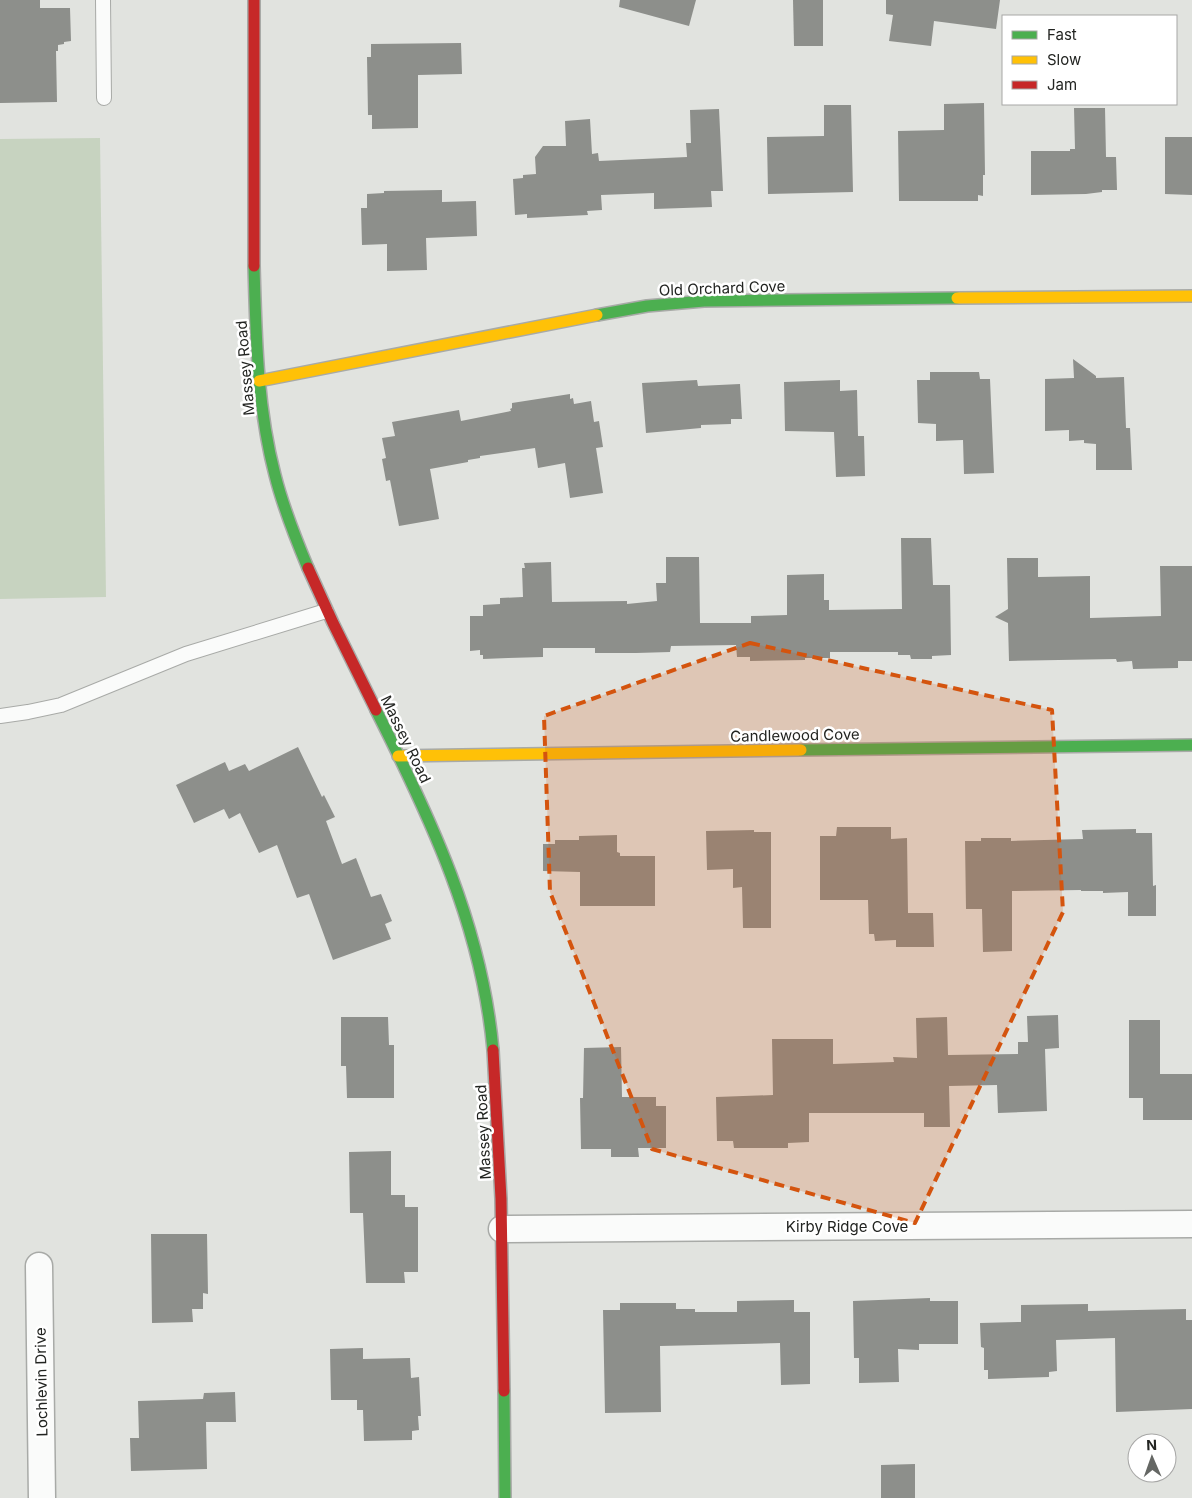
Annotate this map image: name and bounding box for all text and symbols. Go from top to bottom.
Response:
legend [1002,15,1177,105]
text: Fast [1047,25,1077,44]
text: Slow [1047,50,1081,69]
text: Jam [1047,75,1077,94]
street label: Old Orchard Cove [658,276,786,300]
street label: Massey Road [231,320,259,416]
street label: Massey Road [377,692,435,786]
street label: Candlewood Cove [730,724,860,746]
street label: Massey Road [471,1084,495,1180]
street label: Kirby Ridge Cove [786,1217,908,1236]
street label: Lochlevin Drive [31,1327,51,1437]
north arrow [1127,1433,1177,1483]
text: N [1146,1436,1157,1453]

